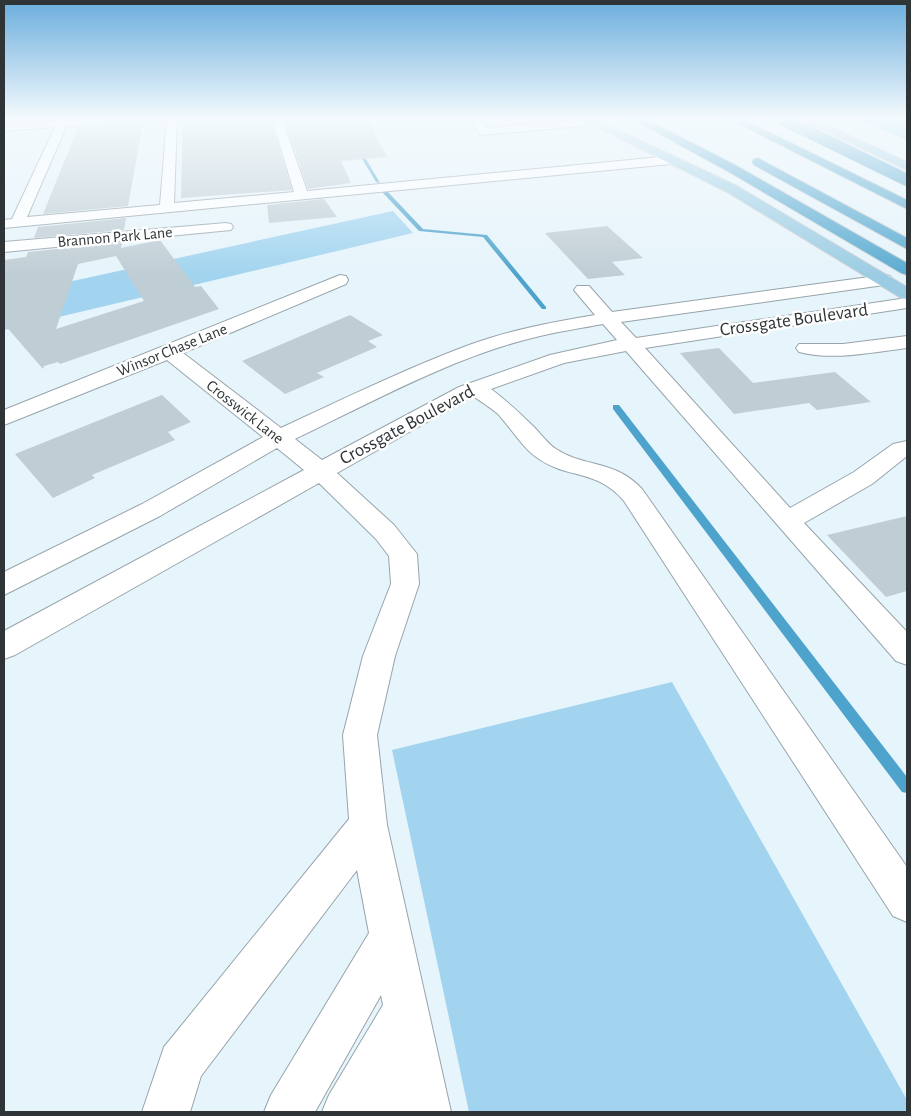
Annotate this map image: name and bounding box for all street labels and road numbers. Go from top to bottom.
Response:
street label: Brannon Park Lane [57,224,173,250]
street label: Crossgate Boulevard [719,300,869,340]
street label: Winsor Chase Lane [115,321,229,379]
street label: Crosswick Lane [203,377,287,447]
street label: Crossgate Boulevard [337,382,477,468]

